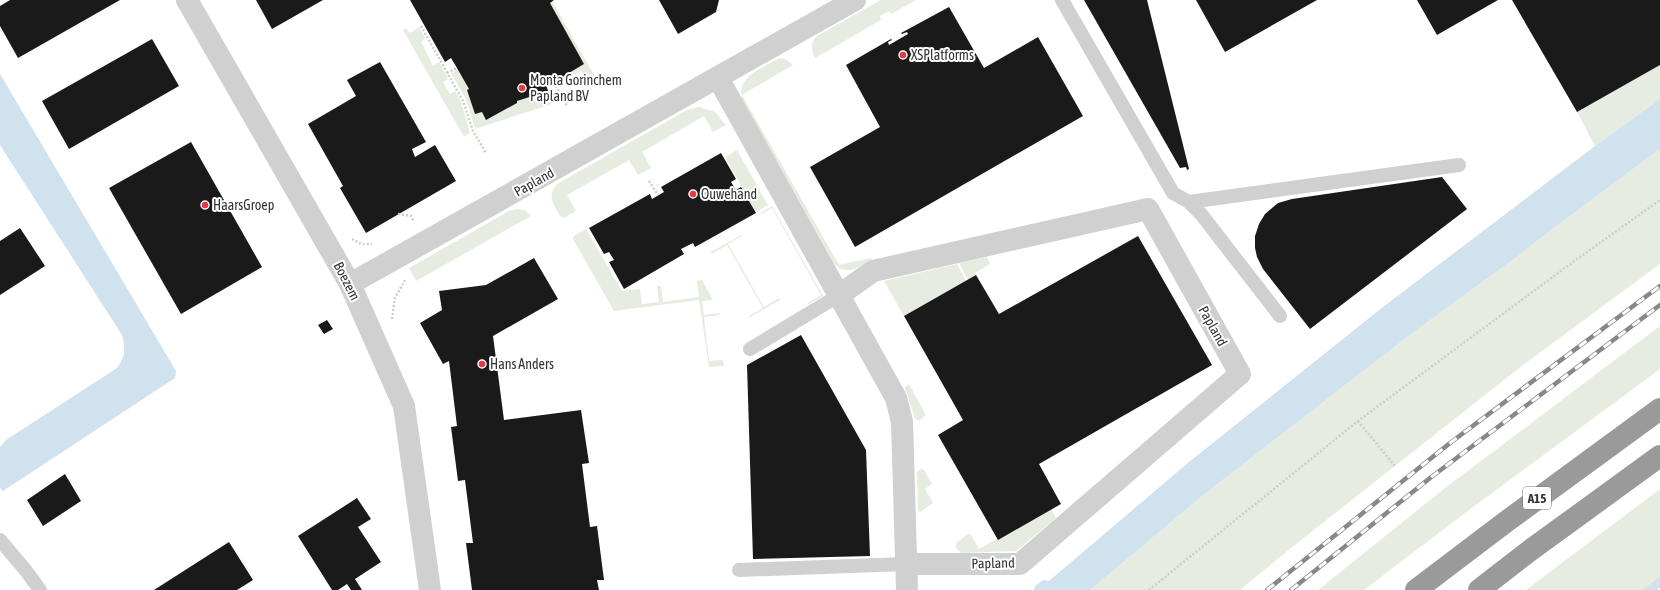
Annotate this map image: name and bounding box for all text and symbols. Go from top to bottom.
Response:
place label: XSPlatforms [911,47,974,63]
marker: XSPlatforms [898,50,908,60]
place label: Monta Gorinchem Papland BV [530,72,622,104]
marker: Monta Gorinchem Papland BV [517,83,527,93]
street label: Papland [511,164,557,200]
place label: Ouwehand [701,186,757,202]
marker: Ouwehand [688,189,698,199]
place label: HaarsGroep [213,197,275,213]
marker: HaarsGroep [200,200,210,210]
street label: Boezem [331,259,363,303]
street label: Papland [1195,303,1231,349]
place label: Hans Anders [490,356,554,372]
marker: Hans Anders [477,359,487,369]
road number: A15 [1523,487,1551,509]
street label: Papland [971,555,1015,571]

